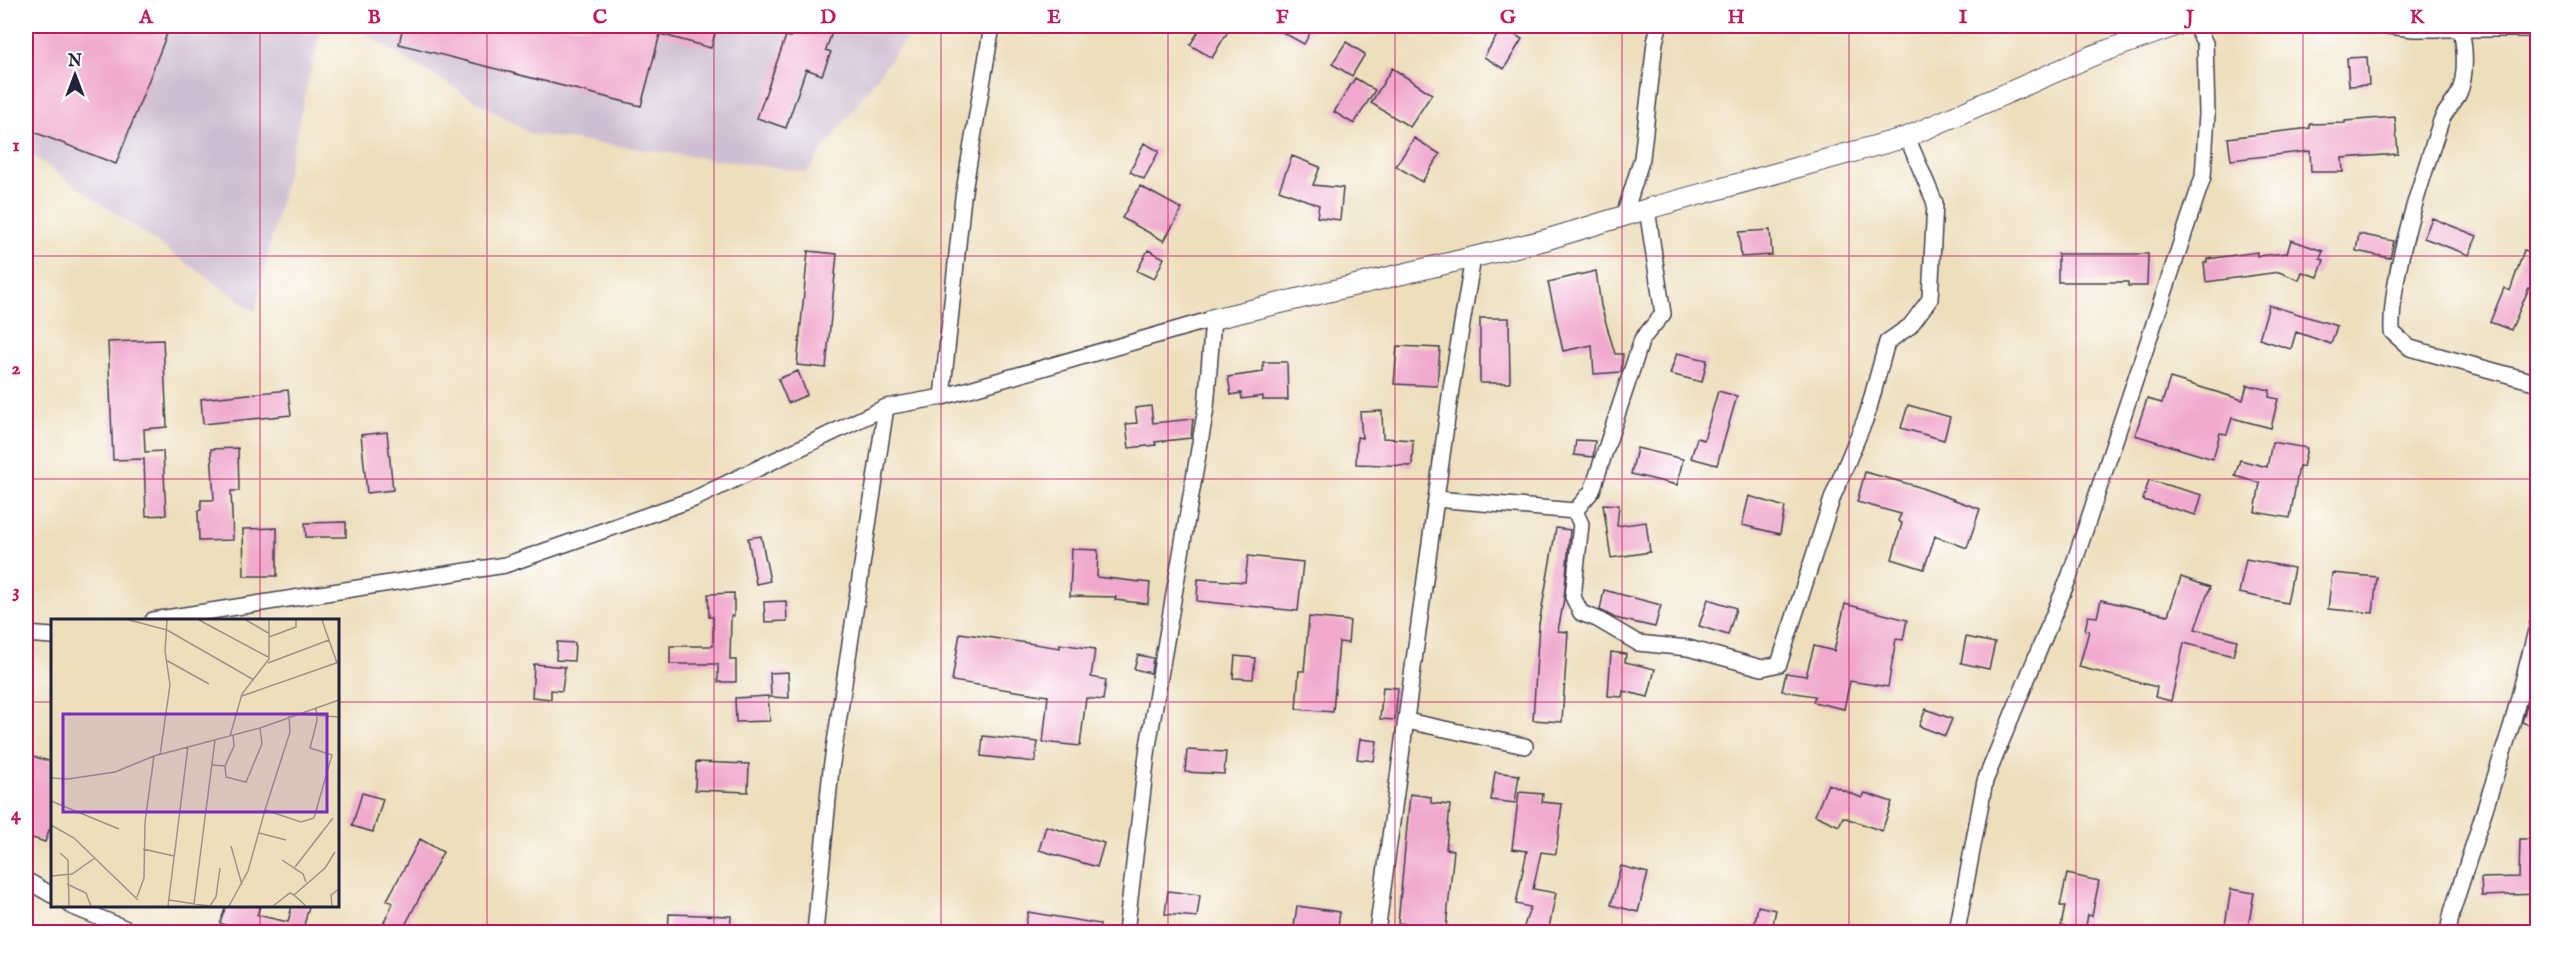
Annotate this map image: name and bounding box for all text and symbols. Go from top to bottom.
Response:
text: A [138,5,154,30]
text: B [367,5,381,30]
text: C [593,5,607,30]
text: D [820,5,836,30]
text: E [1047,5,1061,30]
text: F [1276,5,1289,30]
text: G [1500,5,1517,30]
text: H [1727,5,1745,30]
text: I [1959,5,1968,30]
text: J [2183,5,2195,30]
text: K [2410,5,2426,30]
north arrow [45,45,105,105]
text: N [67,52,82,72]
text: 1 [12,133,20,158]
text: 2 [11,356,21,381]
text: 3 [12,579,20,604]
inset map [51,619,339,907]
text: 4 [11,802,22,827]

